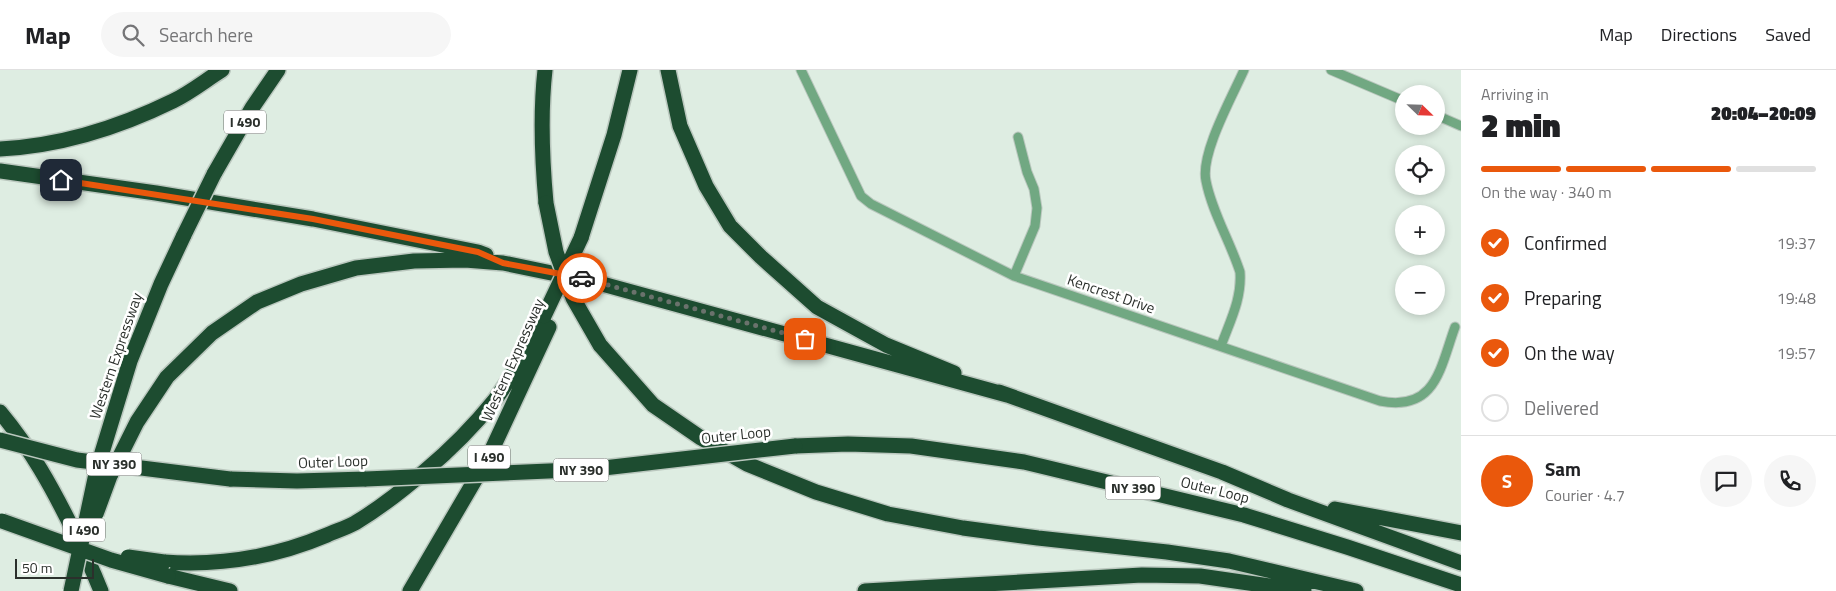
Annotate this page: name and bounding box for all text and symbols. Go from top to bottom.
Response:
search box [101,12,451,57]
text: Map [25,17,71,53]
text: Search here [159,20,253,49]
icon: search [119,21,147,49]
text: Map [1599,21,1633,48]
text: Directions [1661,21,1737,48]
text: Saved [1765,21,1811,48]
text: Arriving in [1481,82,1549,106]
north arrow [1395,85,1445,135]
map controls [1395,85,1445,315]
text: 20:04–20:09 [1711,98,1816,127]
text: 2 min [1481,101,1561,149]
road number: I 490 [224,111,266,134]
button: locate [1395,145,1445,195]
pin [40,159,82,201]
icon: home [47,166,75,194]
text: On the way · 340 m [1481,180,1612,204]
button: + [1395,205,1445,255]
text: Confirmed [1524,228,1607,257]
icon: check [1481,229,1509,257]
text: 19:37 [1777,231,1816,255]
courier [557,253,607,303]
icon: car [568,264,596,292]
button: − [1395,265,1445,315]
street label: Kencrest Drive [1064,268,1158,319]
text: Preparing [1524,283,1601,312]
icon: check [1481,284,1509,312]
text: 19:48 [1777,286,1816,310]
street label: Western Expressway [83,289,148,422]
street label: Western Expressway [475,295,550,425]
pin [784,318,826,360]
icon: bag [791,325,819,353]
text: On the way [1524,338,1615,367]
icon: check [1481,339,1509,367]
text: 19:57 [1777,341,1816,365]
text: Delivered [1524,393,1599,422]
street label: Outer Loop [700,419,772,450]
road number: I 490 [468,446,510,468]
street label: Outer Loop [298,449,368,474]
road number: NY 390 [86,452,142,476]
text: Sam [1545,454,1581,483]
button: chat [1700,455,1752,507]
button: phone [1764,455,1816,507]
road number: NY 390 [554,458,608,482]
text: S [1502,466,1512,495]
street label: Outer Loop [1178,470,1252,509]
road number: NY 390 [1106,476,1160,499]
text: Courier · 4.7 [1545,483,1625,507]
road number: I 490 [63,518,105,542]
scale bar [15,556,94,579]
text: 50 m [22,557,52,578]

